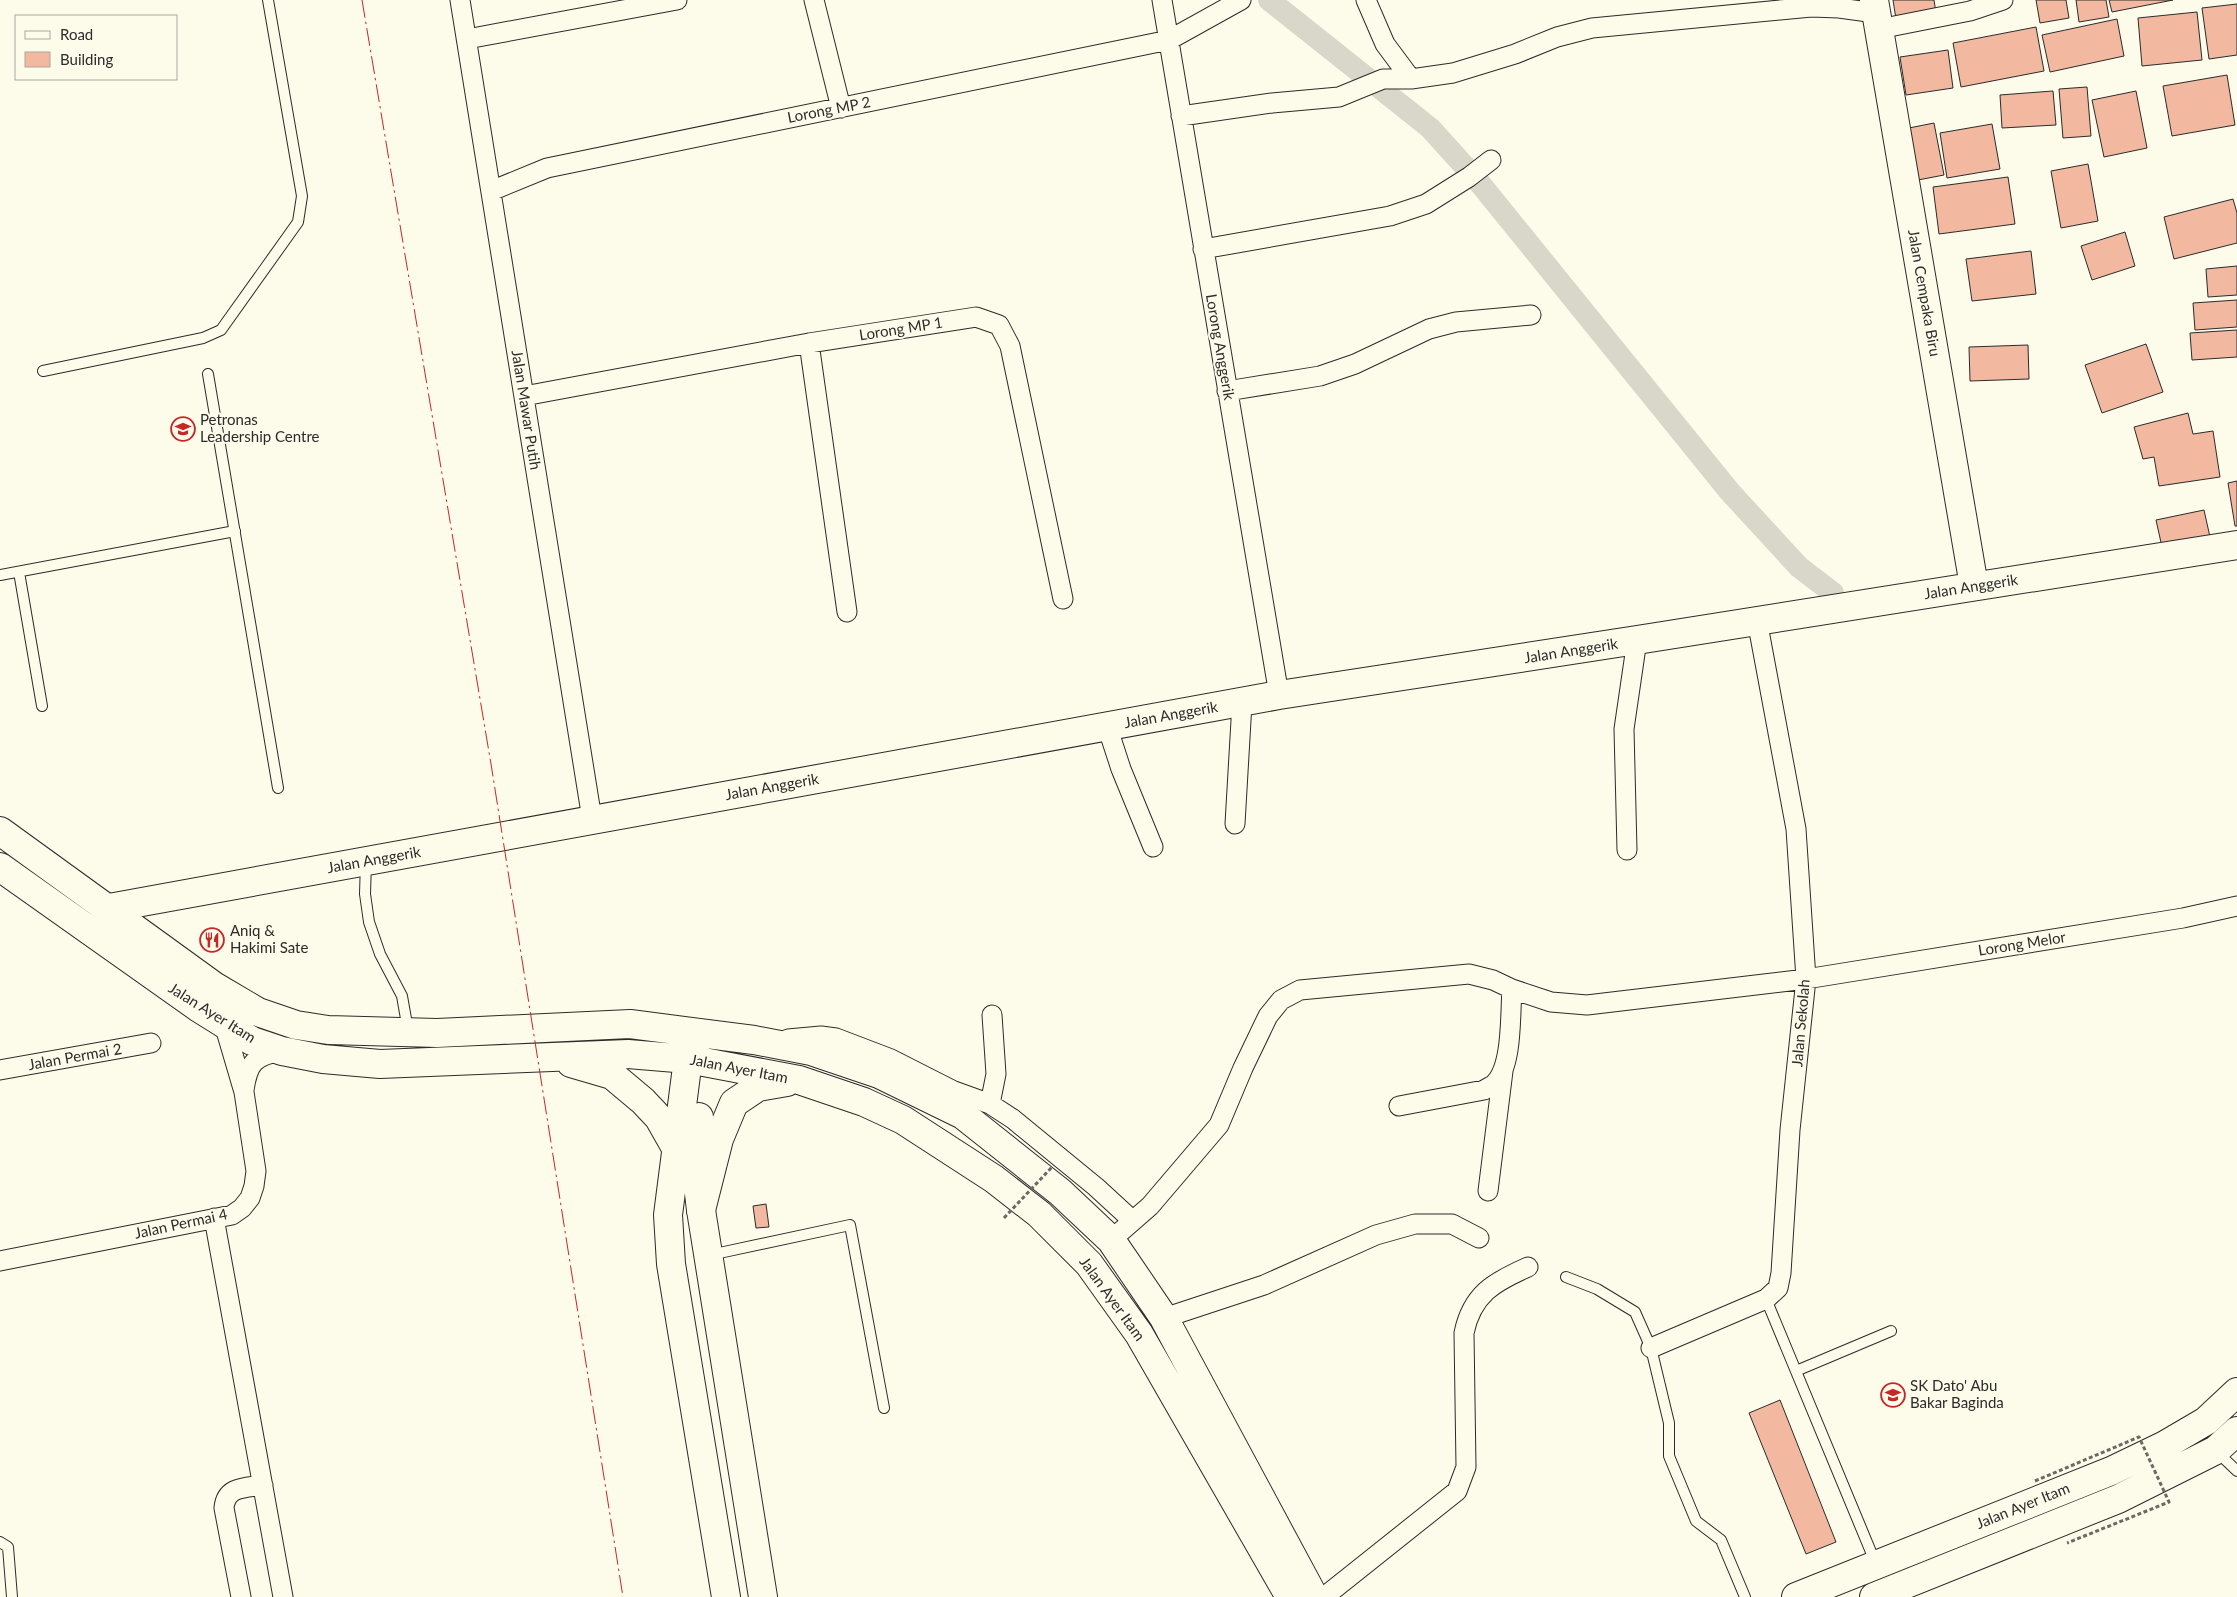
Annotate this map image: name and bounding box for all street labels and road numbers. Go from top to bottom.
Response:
street label: Lorong MP 2 [786,92,872,126]
street label: Jalan Cempaka Biru [1905,228,1945,358]
street label: Lorong Anggerik [1203,292,1239,402]
street label: Lorong MP 1 [858,313,944,344]
street label: Jalan Mawar Putih [509,349,545,471]
street label: Jalan Anggerik [1923,570,2019,602]
street label: Jalan Anggerik [1523,634,1619,666]
street label: Jalan Anggerik [1123,697,1219,731]
street label: Jalan Anggerik [724,769,820,803]
street label: Jalan Anggerik [326,842,422,876]
street label: Lorong Melor [1977,927,2067,959]
street label: Jalan Ayer Itam [166,978,259,1046]
street label: Jalan Sekolah [1787,978,1813,1067]
street label: Jalan Permai 2 [27,1039,123,1073]
street label: Jalan Ayer Itam [689,1050,790,1086]
street label: Jalan Permai 4 [133,1204,229,1242]
street label: Jalan Ayer Itam [1076,1253,1149,1344]
street label: Jalan Ayer Itam [1973,1478,2072,1532]

